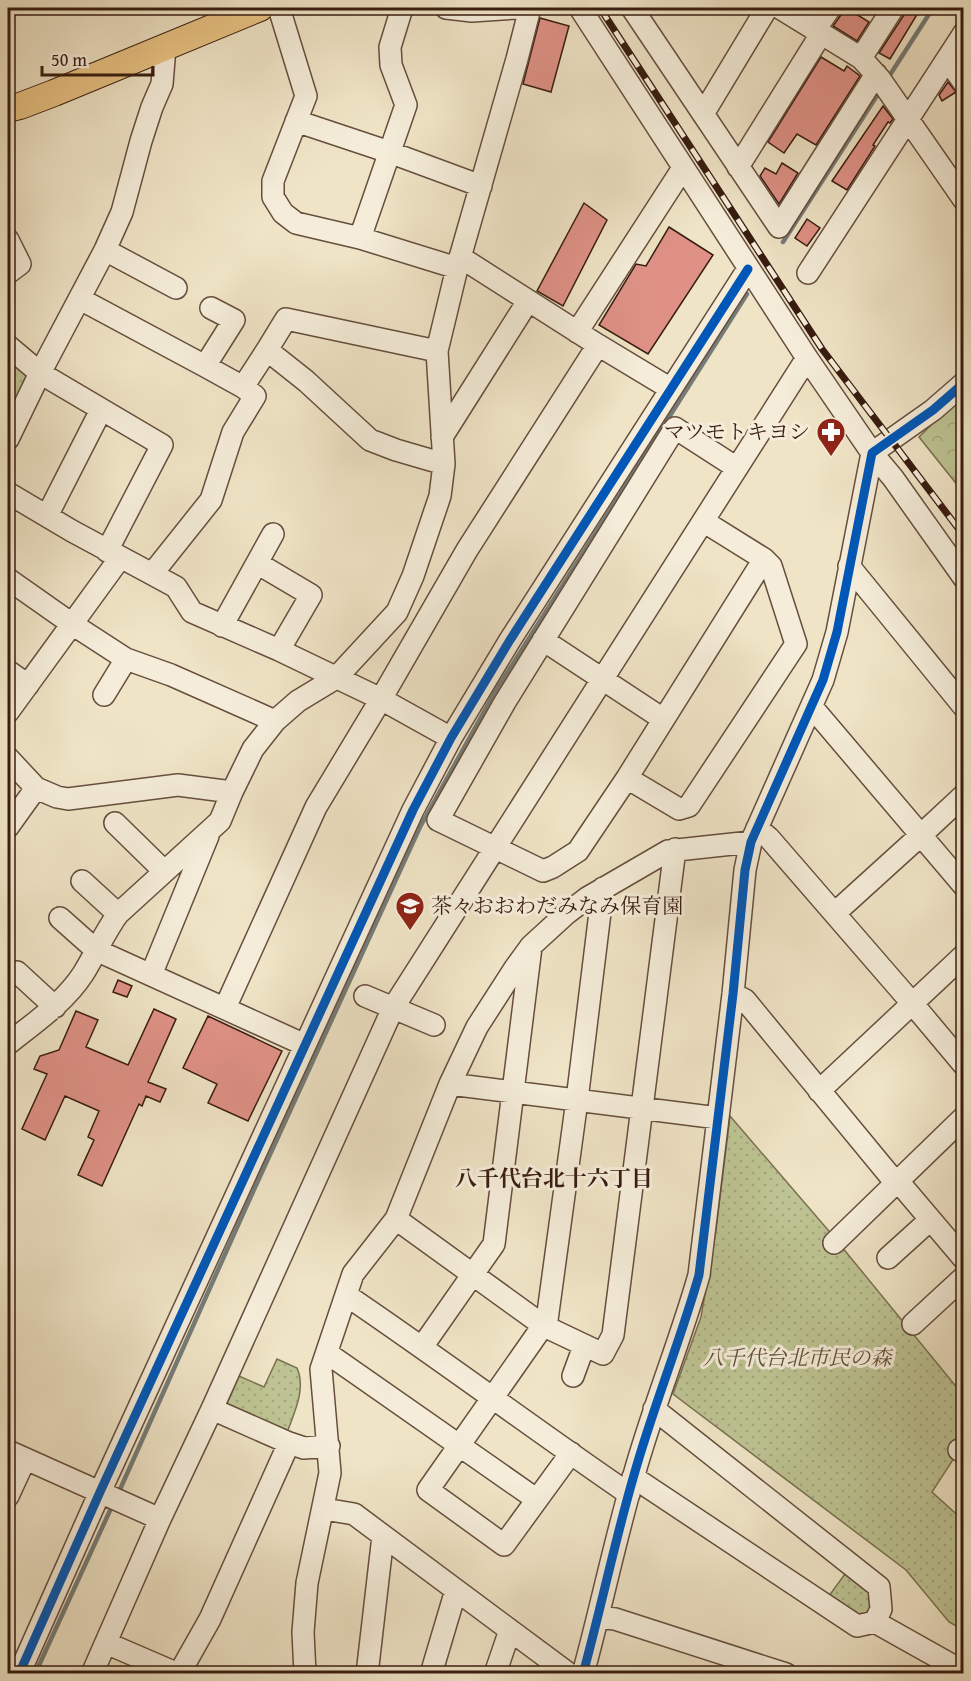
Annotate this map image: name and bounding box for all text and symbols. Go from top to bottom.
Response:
scale bar [42,39,153,77]
text: 50 m [51,46,87,73]
place label: マツモトキヨシ [664,416,810,447]
pharmacy icon: マツモトキヨシ [815,416,847,458]
school or university icon: 茶々おおわだみなみ保育園 [394,890,426,932]
place label: 茶々おおわだみなみ保育園 [431,890,683,921]
district label: 八千代台北十六丁目 [455,1162,653,1194]
park label: 八千代台北市民の森 [703,1342,893,1373]

